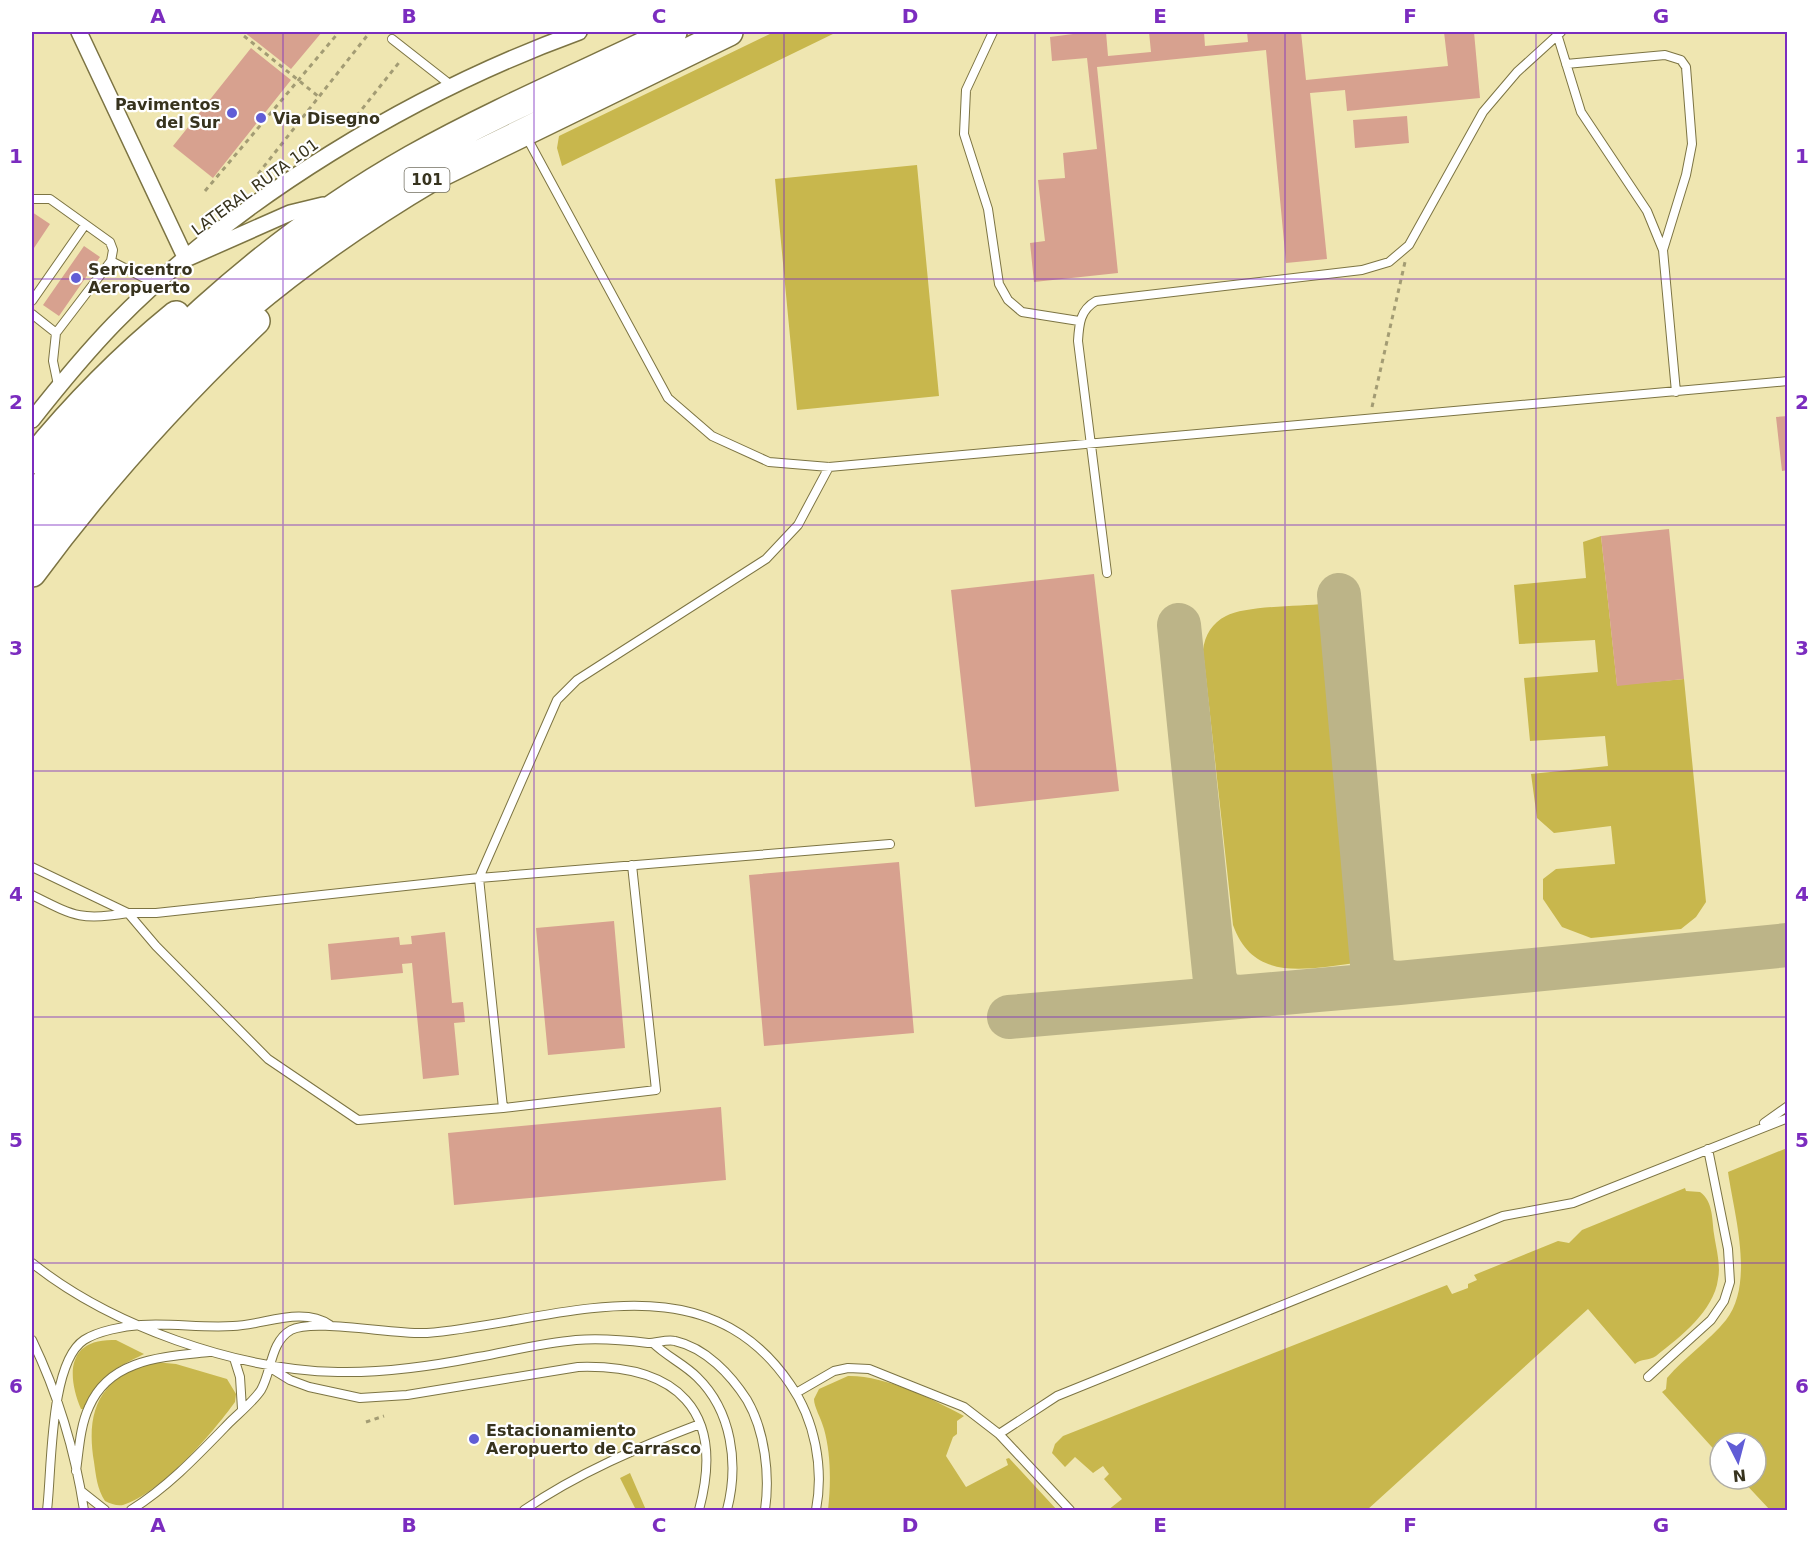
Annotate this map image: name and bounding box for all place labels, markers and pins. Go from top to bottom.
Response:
place label: Pavimentos del Sur [115,95,220,132]
marker: Pavimentos del Sur [225,106,239,120]
place label: Via Disegno [273,109,380,128]
marker: Via Disegno [254,111,268,125]
place label: Servicentro Aeropuerto [88,260,192,297]
marker: Servicentro Aeropuerto [69,271,83,285]
place label: Estacionamiento Aeropuerto de Carrasco [486,1421,701,1458]
marker: Estacionamiento Aeropuerto de Carrasco [467,1432,481,1446]

